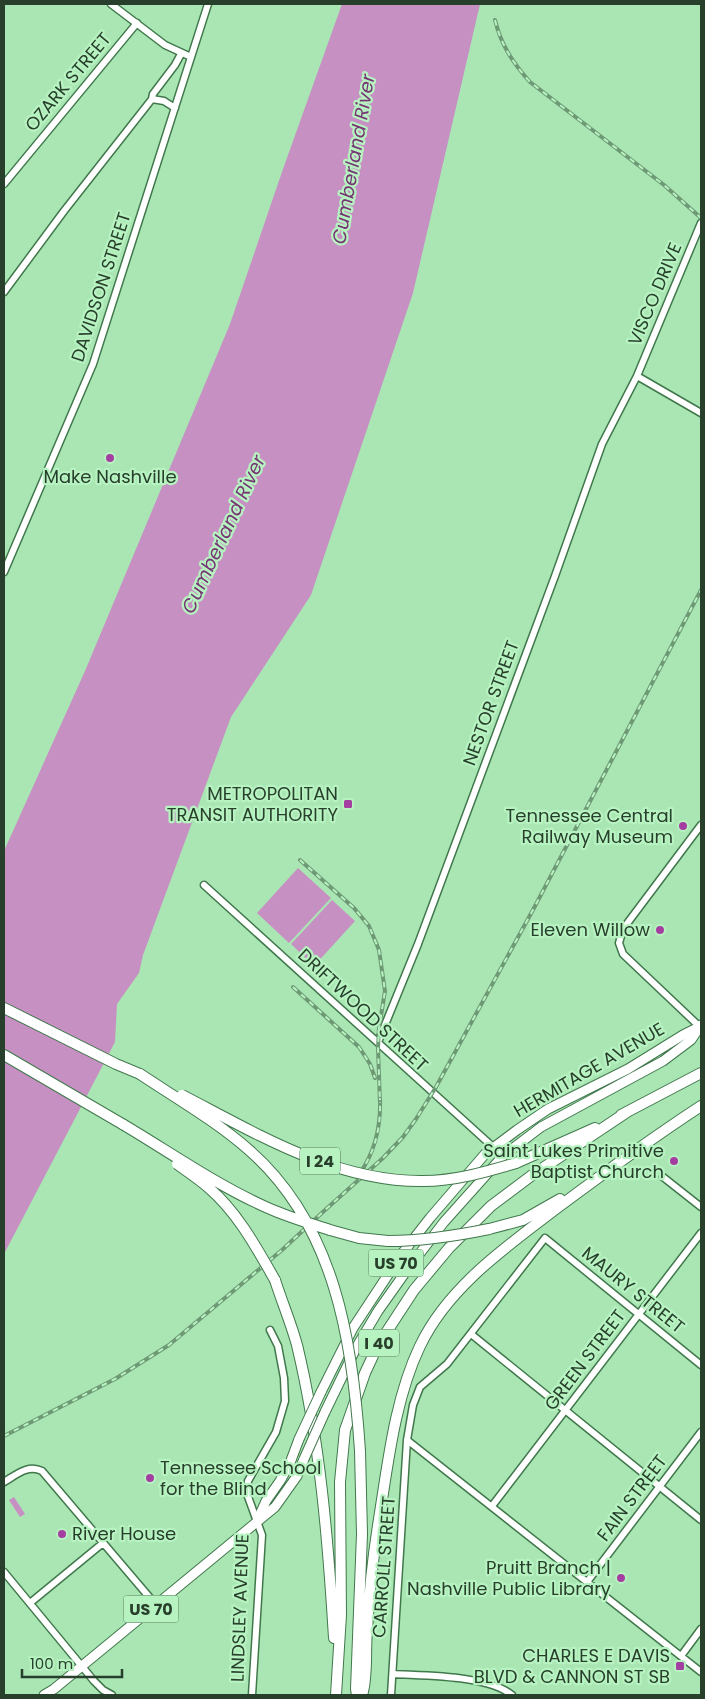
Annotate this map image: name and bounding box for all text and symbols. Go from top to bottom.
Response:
street label: OZARK STREET [19,27,117,136]
water label: Cumberland River [325,71,382,246]
street label: DAVIDSON STREET [65,209,137,365]
street label: VISCO DRIVE [622,239,687,349]
water label: Cumberland River [175,450,272,618]
marker: Make Nashville [104,452,116,464]
place label: Make Nashville [43,464,177,489]
street label: NESTOR STREET [456,637,525,769]
place label: METROPOLITAN TRANSIT AUTHORITY [167,781,338,827]
marker: METROPOLITAN TRANSIT AUTHORITY [342,798,354,810]
place label: Tennessee Central Railway Museum [506,803,673,849]
marker: Tennessee Central Railway Museum [677,820,689,832]
place label: Eleven Willow [530,917,650,942]
marker: Eleven Willow [654,924,666,936]
street label: DRIFTWOOD STREET [293,943,434,1077]
street label: HERMITAGE AVENUE [509,1016,669,1123]
place label: Saint Lukes Primitive Baptist Church [483,1138,664,1184]
road number: I 24 [300,1148,340,1174]
marker: Saint Lukes Primitive Baptist Church [668,1155,680,1167]
street label: MAURY STREET [577,1240,690,1339]
road number: US 70 [368,1250,424,1276]
street label: GREEN STREET [538,1304,631,1415]
road number: I 40 [359,1330,399,1356]
street label: FAIN STREET [591,1449,673,1546]
place label: Tennessee School for the Blind [160,1455,322,1501]
marker: Tennessee School for the Blind [144,1472,156,1484]
street label: CARROLL STREET [366,1495,401,1639]
place label: River House [72,1521,176,1546]
marker: River House [56,1528,68,1540]
street label: LINDSLEY AVENUE [224,1534,255,1682]
place label: Pruitt Branch | Nashville Public Library [407,1555,611,1601]
marker: Pruitt Branch | Nashville Public Library [615,1572,627,1584]
road number: US 70 [124,1596,178,1622]
place label: CHARLES E DAVIS BLVD & CANNON ST SB [474,1643,670,1689]
scale bar [22,1646,122,1678]
text: 100 m [30,1653,73,1674]
marker: CHARLES E DAVIS BLVD & CANNON ST SB [674,1660,686,1672]

